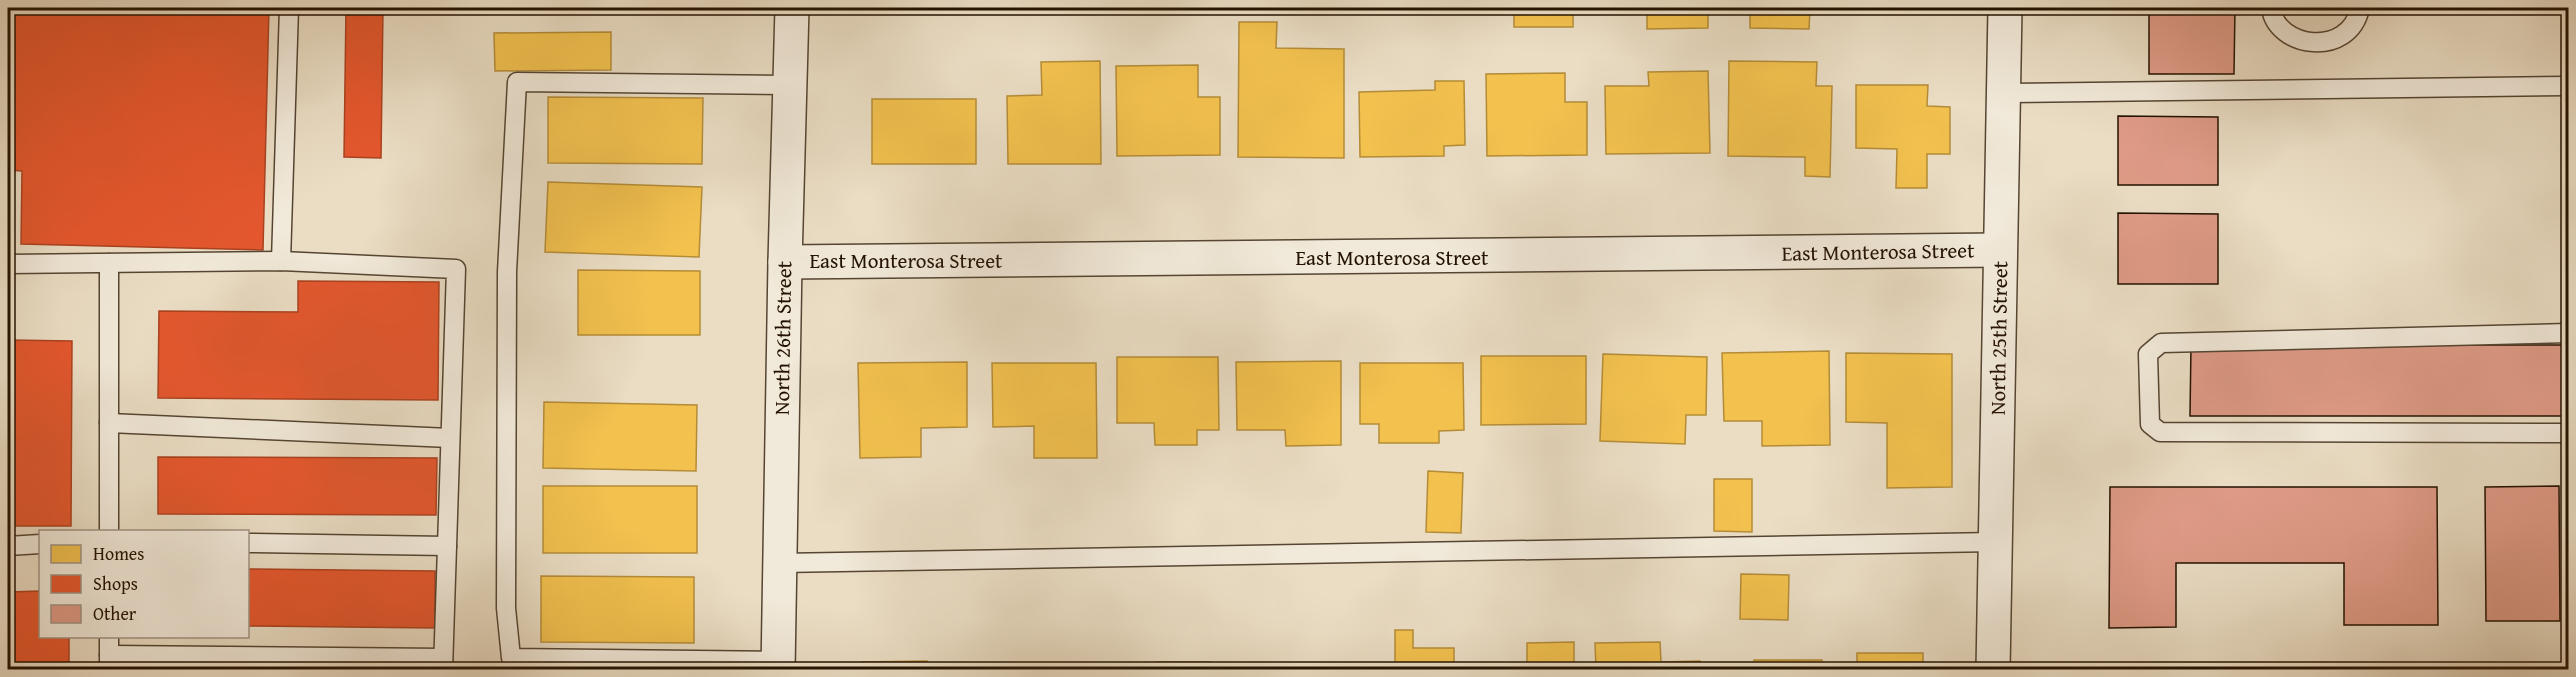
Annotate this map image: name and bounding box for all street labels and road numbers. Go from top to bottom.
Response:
street label: East Monterosa Street [1781,234,1975,269]
street label: East Monterosa Street [1296,242,1489,273]
street label: East Monterosa Street [810,245,1003,276]
street label: North 26th Street [766,260,799,415]
street label: North 25th Street [1982,260,2015,415]

